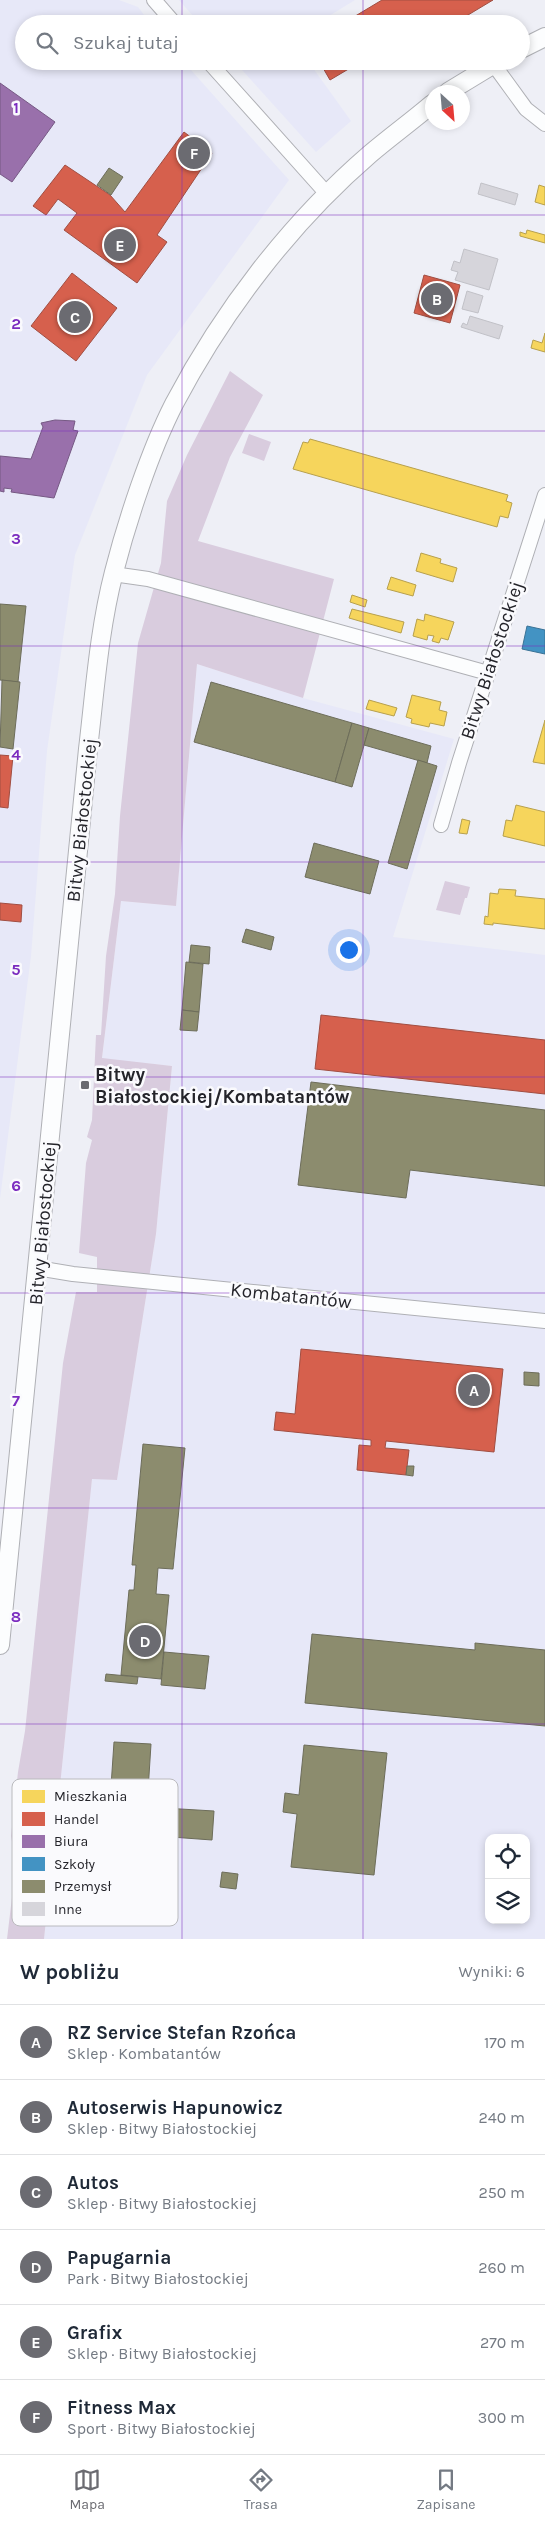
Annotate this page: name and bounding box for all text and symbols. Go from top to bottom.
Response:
search box [15,15,530,70]
icon: search [33,29,61,57]
text: Szukaj tutaj [73,32,179,54]
north arrow [425,85,470,130]
text: 1 [13,98,19,117]
pin: F [178,134,210,172]
pin: E [104,226,136,264]
pin: B [421,280,453,318]
pin: C [59,298,91,336]
text: 2 [11,314,21,333]
text: 3 [11,529,21,548]
street label: Bitwy Białostockiej [456,579,528,742]
street label: Bitwy Białostockiej [62,737,102,903]
text: 4 [11,745,21,764]
your location [336,937,362,963]
text: 5 [11,960,21,979]
place label: Bitwy Białostockiej/Kombatantów [95,1064,350,1108]
marker: Bitwy Białostockiej/Kombatantów [79,1079,91,1091]
street label: Bitwy Białostockiej [25,1140,61,1306]
text: 6 [11,1176,21,1195]
street label: Kombatantów [229,1279,353,1313]
pin: A [458,1371,490,1409]
text: 7 [12,1391,20,1410]
text: 8 [11,1607,21,1626]
pin: D [129,1622,161,1660]
legend [12,1779,178,1926]
text: Mieszkania [54,1788,127,1805]
text: Handel [54,1811,99,1828]
text: Biura [54,1833,88,1850]
map controls [485,1834,530,1924]
button: locate [485,1834,530,1879]
text: Szkoły [54,1856,96,1873]
text: Przemysł [54,1878,112,1895]
button: layers [485,1879,530,1924]
text: Inne [54,1901,82,1918]
text: W pobliżu [20,1960,120,1984]
text: Wyniki: 6 [458,1962,525,1981]
text: RZ Service Stefan Rzońca [67,2022,296,2044]
text: A [31,2033,41,2052]
text: 170 m [484,2033,525,2052]
text: Sklep · Kombatantów [67,2044,221,2063]
text: Autoserwis Hapunowicz [67,2097,283,2119]
text: B [31,2108,41,2127]
text: 240 m [479,2108,525,2127]
text: Sklep · Bitwy Białostockiej [67,2119,257,2138]
text: Autos [67,2172,119,2194]
text: C [31,2183,41,2202]
text: 250 m [478,2183,525,2202]
text: Sklep · Bitwy Białostockiej [67,2194,257,2213]
text: Papugarnia [67,2247,171,2269]
text: D [31,2258,41,2277]
text: 260 m [478,2258,525,2277]
text: Park · Bitwy Białostockiej [67,2269,249,2288]
text: Grafix [67,2322,122,2344]
text: E [31,2333,41,2352]
text: 270 m [480,2333,525,2352]
text: Sklep · Bitwy Białostockiej [67,2344,257,2363]
text: Fitness Max [67,2397,176,2419]
text: F [32,2408,40,2427]
text: 300 m [478,2408,525,2427]
text: Sport · Bitwy Białostockiej [67,2419,256,2438]
tab: Mapa [69,2466,105,2513]
tab: Trasa [244,2466,278,2513]
tab: Zapisane [416,2466,476,2513]

